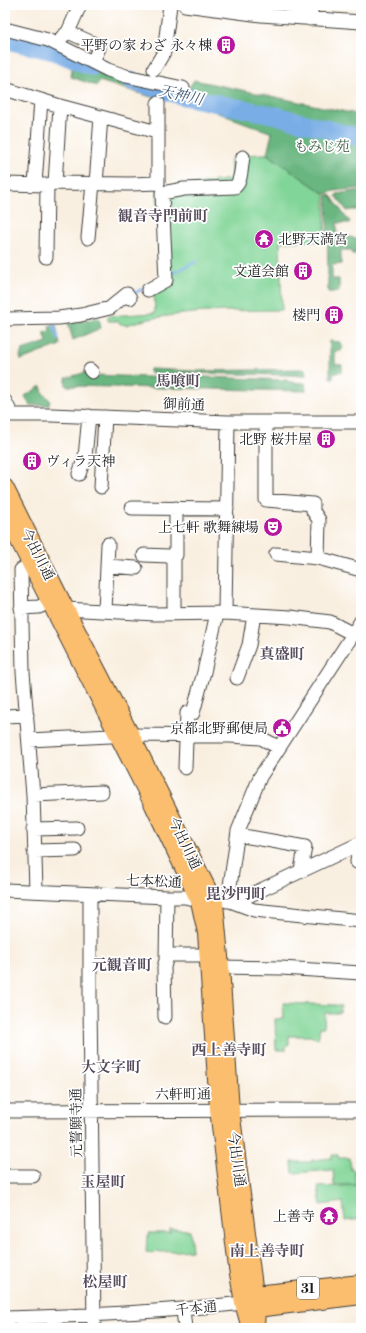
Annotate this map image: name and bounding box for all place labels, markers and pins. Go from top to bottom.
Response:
building icon: 平野の家 わざ 永々棟 [215,34,237,56]
place label: 平野の家 わざ 永々棟 [80,37,212,55]
temple icon: 北野天満宮 [253,228,275,250]
place label: 北野天満宮 [278,231,348,249]
building icon: 文道会館 [292,260,314,282]
place label: 文道会館 [233,263,289,281]
building icon: 楼門 [323,304,345,326]
place label: 楼門 [292,307,320,325]
building icon: 北野 桜井屋 [315,428,337,450]
place label: 北野 桜井屋 [239,431,312,449]
building icon: ヴィラ天神 [21,450,43,472]
place label: ヴィラ天神 [46,453,115,471]
theatre icon: 上七軒 歌舞練場 [262,516,284,538]
place label: 上七軒 歌舞練場 [158,519,259,537]
public building icon: 京都北野郵便局 [271,717,293,739]
place label: 京都北野郵便局 [170,720,268,738]
temple icon: 上善寺 [318,1205,340,1227]
place label: 上善寺 [273,1208,315,1226]

